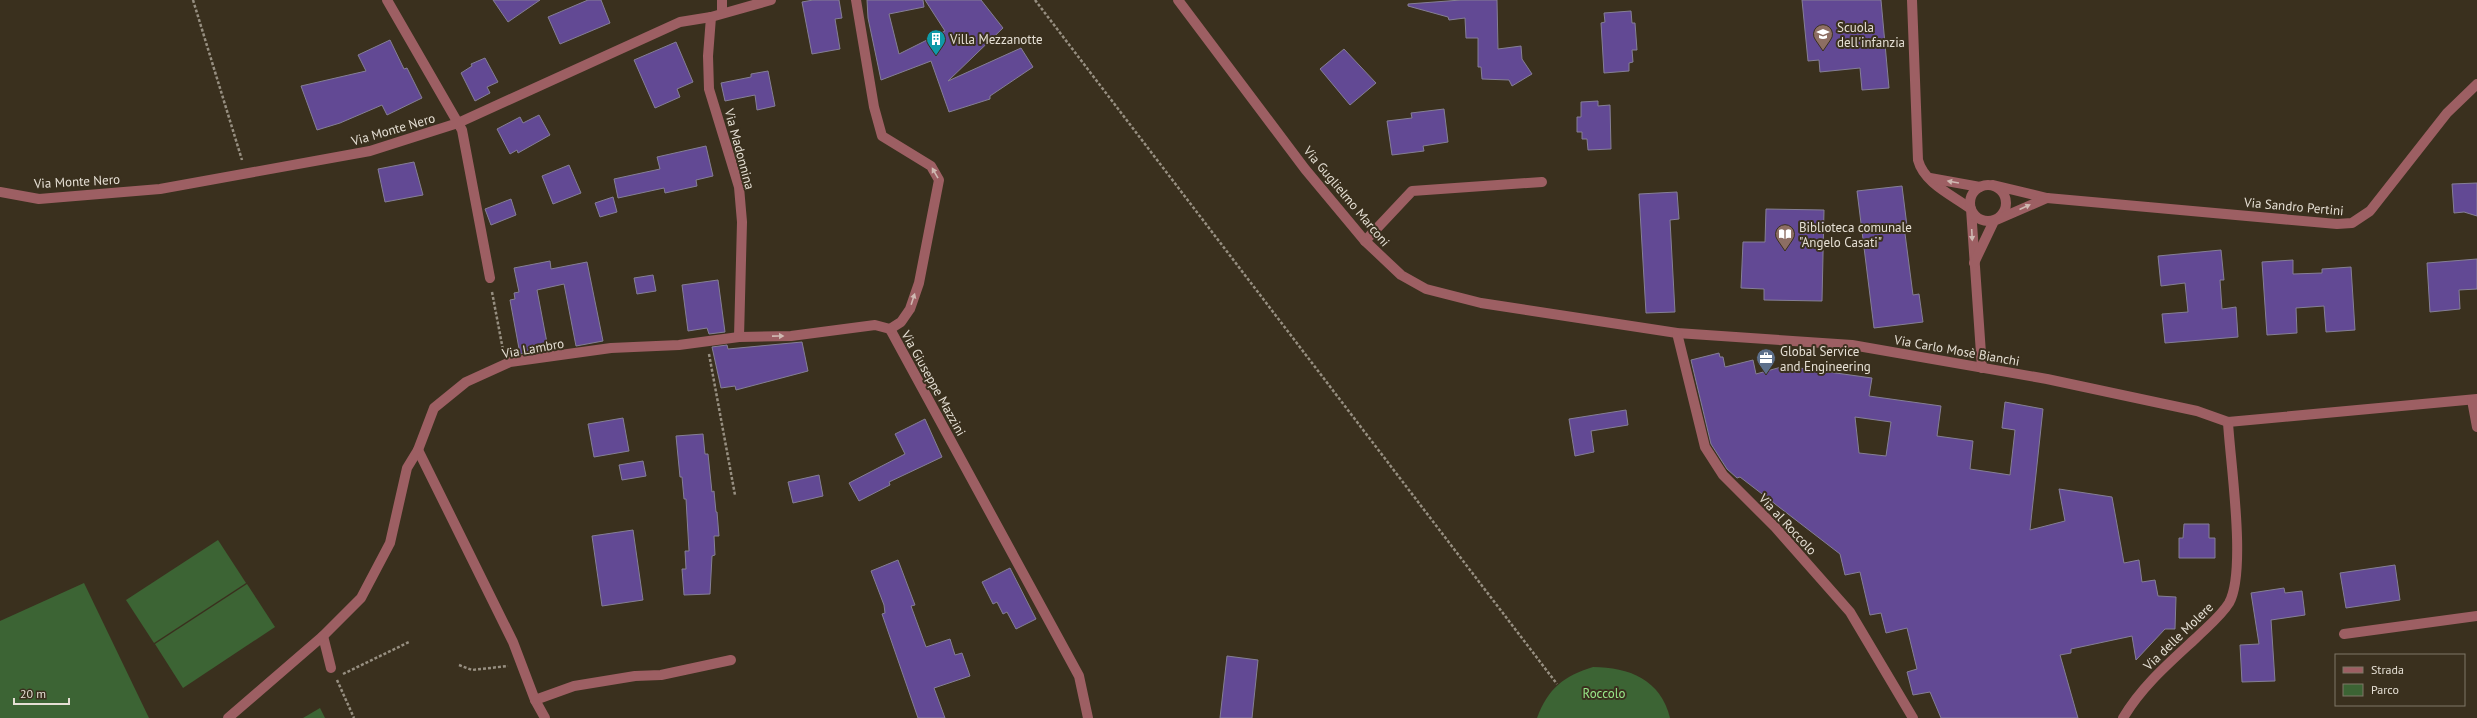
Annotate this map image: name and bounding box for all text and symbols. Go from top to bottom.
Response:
place label: Scuola dell'infanzia [1837,19,1905,51]
school or university icon: Scuola dell'infanzia [1812,23,1834,51]
building icon: Villa Mezzanotte [925,28,947,56]
place label: Villa Mezzanotte [949,31,1043,48]
street label: Via Madonnina [720,106,758,191]
street label: Via Monte Nero [348,109,437,150]
street label: Via Guglielmo Marconi [1299,142,1394,250]
one-way arrow [931,167,938,179]
street label: Via Monte Nero [33,171,121,192]
one-way arrow [1947,179,1959,185]
street label: Via Sandro Pertini [2243,194,2344,219]
one-way arrow [2019,204,2031,210]
place label: Biblioteca comunale "Angelo Casati" [1799,219,1912,251]
library icon: Biblioteca comunale "Angelo Casati" [1774,223,1796,251]
one-way arrow [1969,229,1975,242]
one-way arrow [911,293,917,305]
street label: Via Giuseppe Mazzini [897,327,970,439]
street label: Via Carlo Mosè Bianchi [1892,331,2021,370]
one-way arrow [772,333,784,340]
street label: Via Lambro [500,335,565,362]
place label: Global Service and Engineering [1780,343,1871,375]
office icon: Global Service and Engineering [1755,347,1777,375]
street label: Via al Roccolo [1754,489,1820,558]
street label: Via delle Molere [2139,599,2217,675]
legend [2335,654,2465,706]
text: Strada [2371,662,2404,677]
scale bar [14,680,69,706]
text: Parco [2371,682,2399,697]
park label: Roccolo [1583,685,1625,702]
text: 20 m [20,686,46,701]

